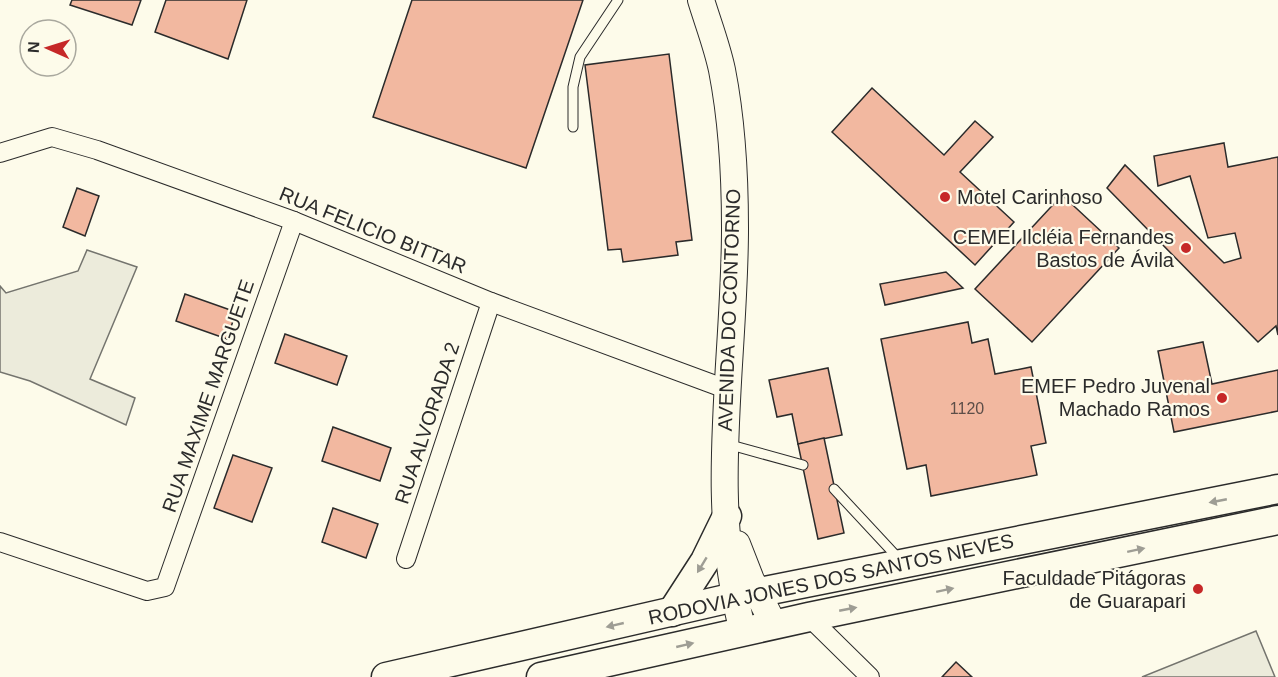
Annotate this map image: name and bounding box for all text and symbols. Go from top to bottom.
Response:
north arrow [18,18,78,78]
text: N [25,41,42,53]
street label: RUA FELICIO BITTAR [276,182,470,278]
place label: Motel Carinhoso [957,186,1103,208]
street label: AVENIDA DO CONTORNO [714,188,744,432]
marker: Motel Carinhoso [938,190,952,204]
place label: CEMEI Ilcléia Fernandes Bastos de Ávila [953,226,1175,271]
marker: CEMEI Ilcléia Fernandes Bastos de Ávila [1179,241,1193,255]
street label: RUA MAXIME MARGUETE [158,277,258,515]
street label: RUA ALVORADA 2 [390,339,464,507]
place label: EMEF Pedro Juvenal Machado Ramos [1021,375,1210,420]
marker: EMEF Pedro Juvenal Machado Ramos [1215,391,1229,405]
house number: 1120 [950,400,984,417]
one-way arrow [1208,497,1227,506]
street label: RODOVIA JONES DOS SANTOS NEVES [646,529,1016,629]
one-way arrow [1127,545,1146,554]
one-way arrow [696,557,707,573]
place label: Faculdade Pitágoras de Guarapari [1003,567,1186,612]
marker: Faculdade Pitágoras de Guarapari [1191,582,1205,596]
one-way arrow [936,584,954,594]
one-way arrow [839,604,858,613]
one-way arrow [605,620,624,630]
one-way arrow [676,639,695,649]

